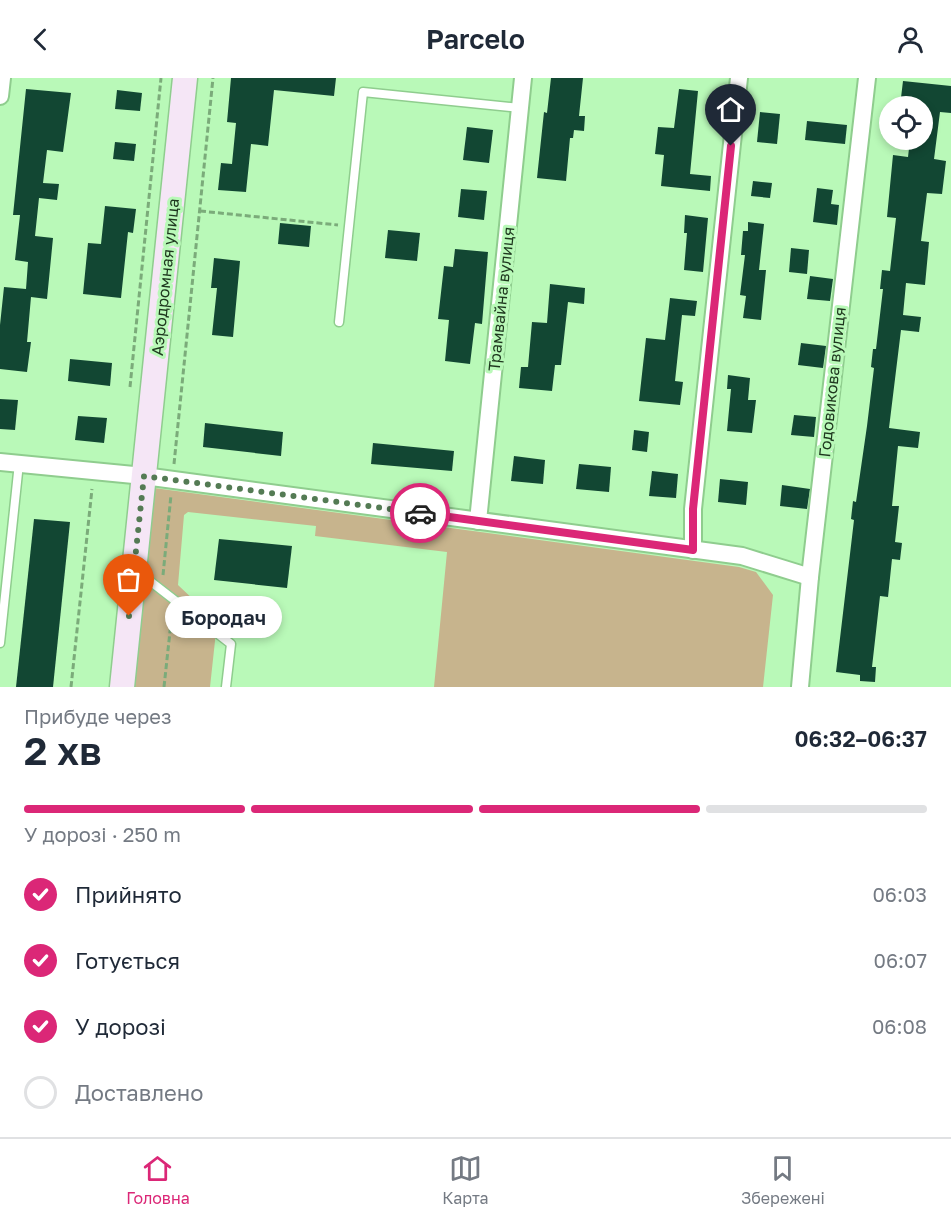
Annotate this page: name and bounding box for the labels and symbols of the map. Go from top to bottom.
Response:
pin [705,84,756,146]
street label: Аэродромная улица [147,197,183,357]
street label: Трамвайна вулиця [483,226,519,372]
street label: Годовикова вулиця [814,306,850,458]
courier [390,483,450,543]
pin [103,554,154,616]
callout: Бородач [165,595,282,637]

